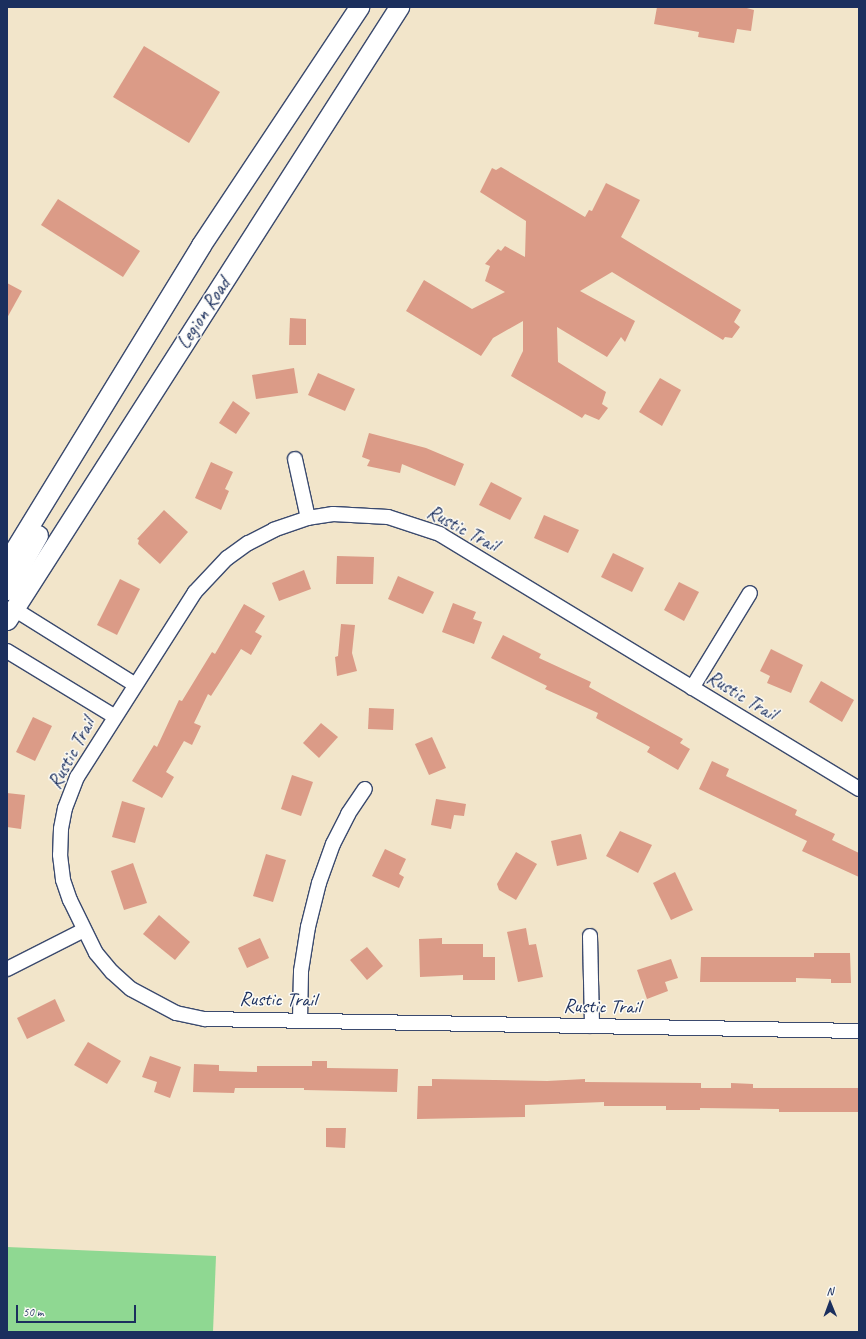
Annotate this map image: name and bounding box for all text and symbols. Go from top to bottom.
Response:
street label: Legion Road [171,273,235,353]
street label: Rustic Trail [423,499,503,557]
street label: Rustic Trail [703,665,781,725]
street label: Rustic Trail [42,713,100,793]
street label: Rustic Trail [239,986,317,1012]
street label: Rustic Trail [563,993,641,1019]
north arrow [810,1283,850,1323]
text: N [826,1284,833,1298]
scale bar [18,1297,138,1323]
text: 50 m [23,1304,43,1320]

